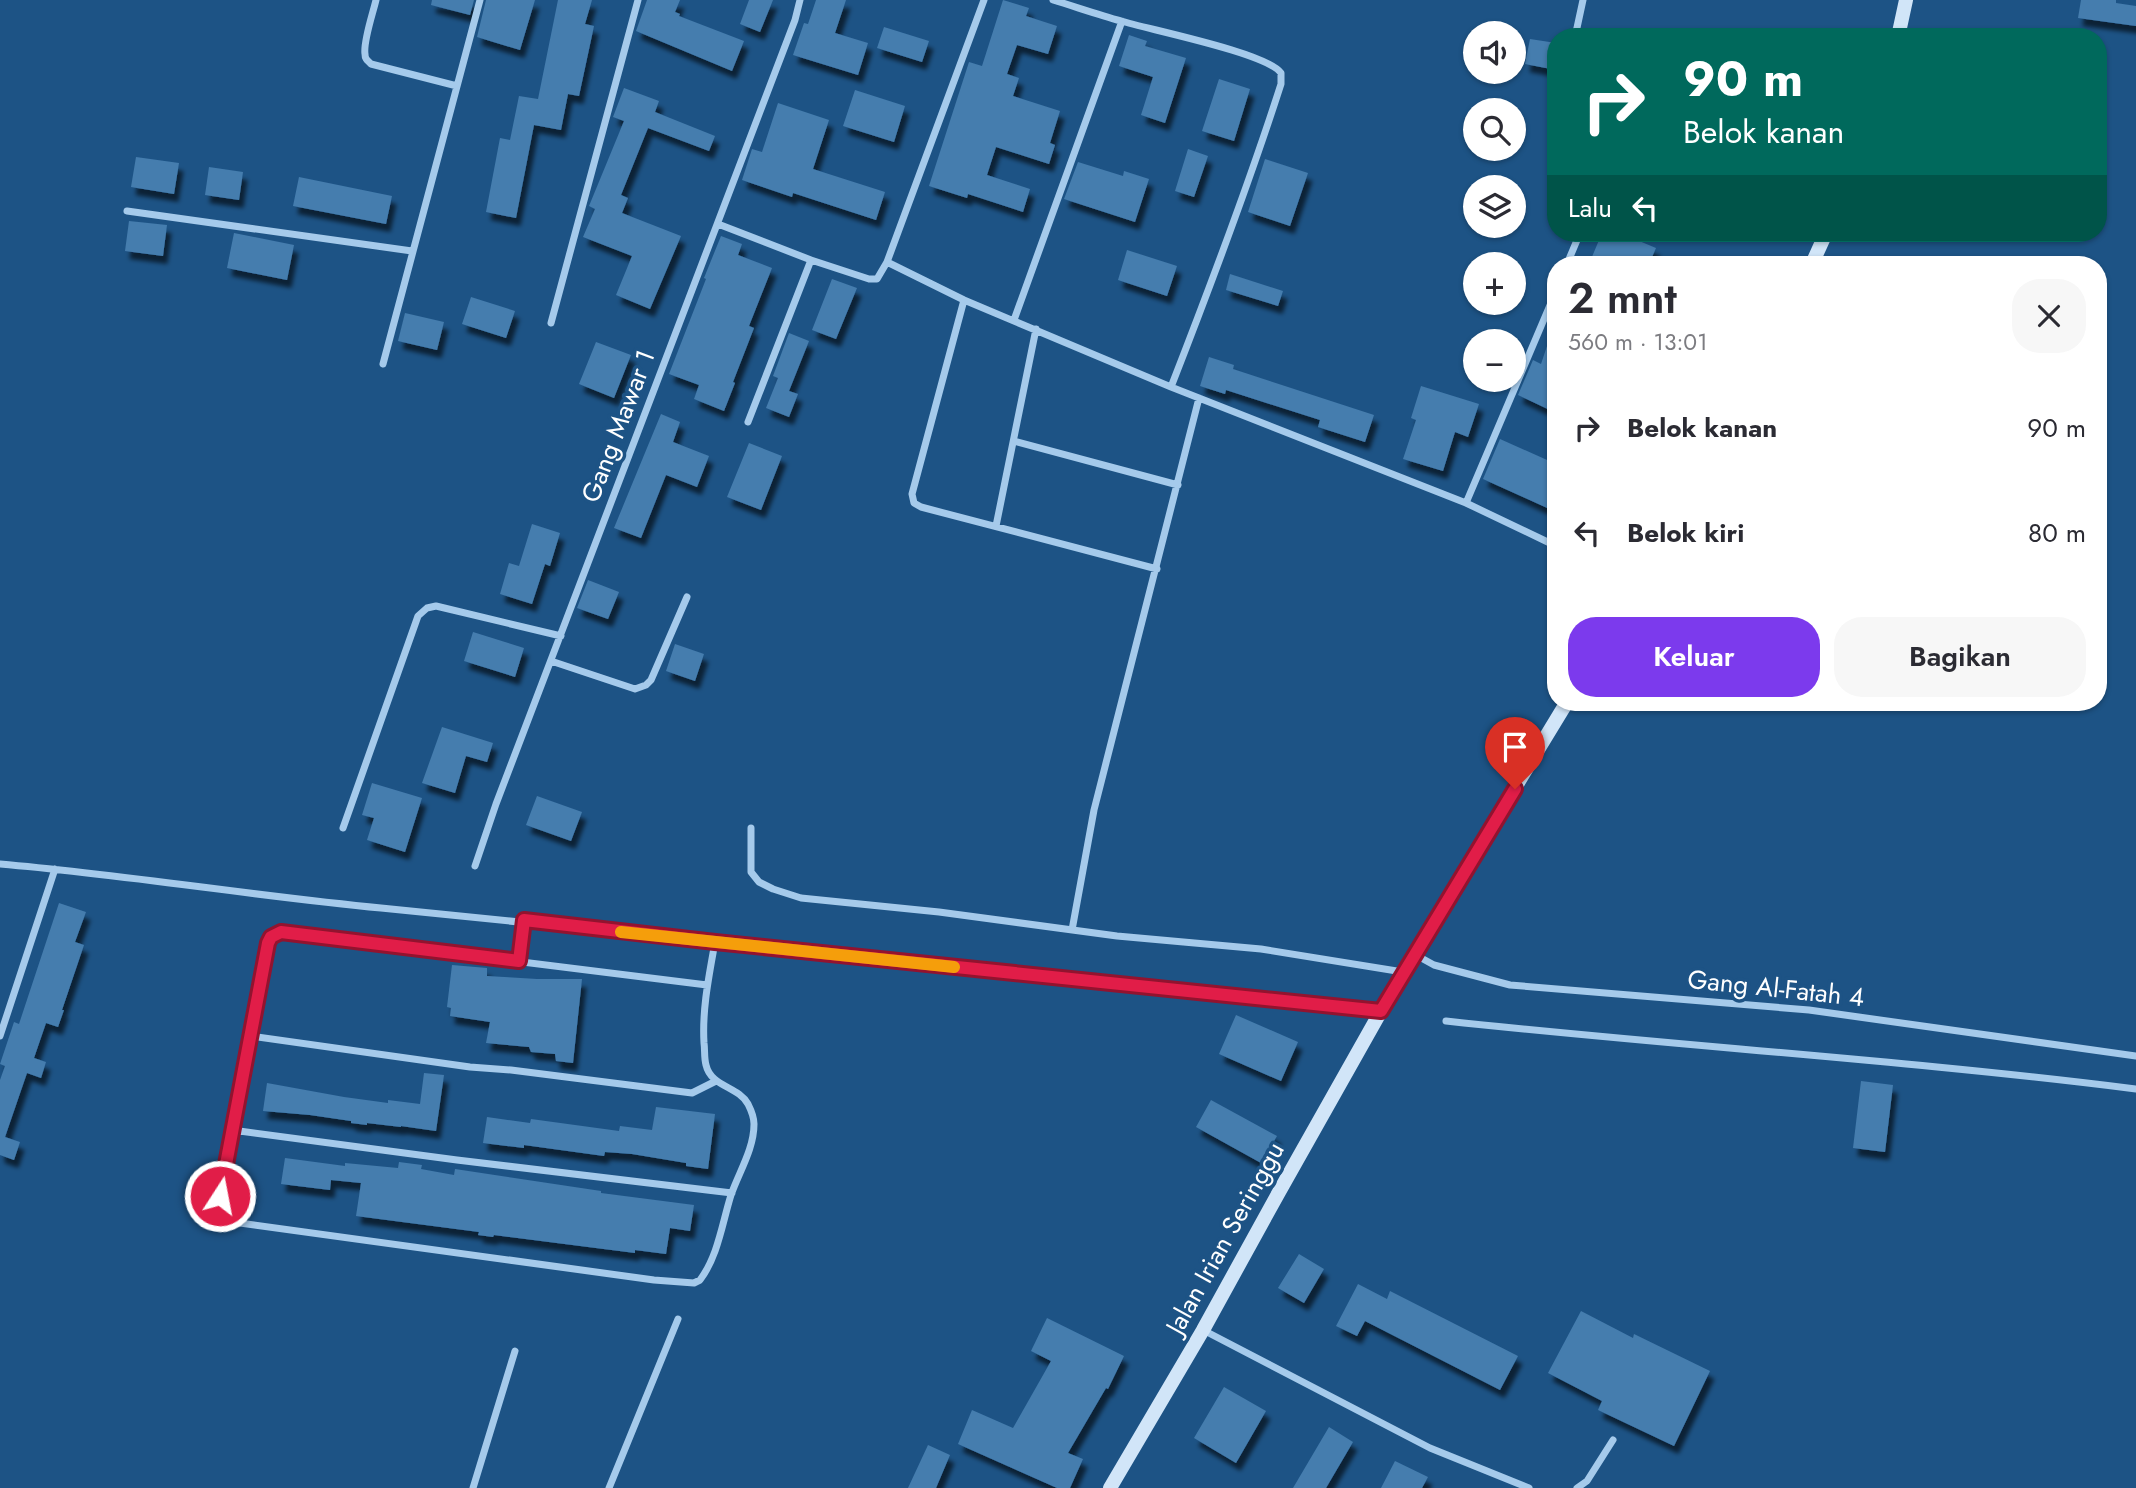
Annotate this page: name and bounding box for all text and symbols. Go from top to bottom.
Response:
map controls [1463,21,1526,392]
button: sound [1463,21,1526,84]
text: 90 m [1683,44,1803,114]
icon: right [1568,56,1659,147]
button: search [1463,98,1526,161]
text: Belok kanan [1683,109,1844,155]
button: layers [1463,175,1526,238]
text: Lalu [1568,189,1612,227]
icon: left [1626,189,1664,227]
button: + [1463,252,1526,315]
text: 2 mnt [1568,268,1677,329]
button: close [2012,279,2086,353]
text: 560 m · 13:01 [1568,325,1708,359]
button: − [1463,329,1526,392]
street label: Gang Mawar 1 [571,344,665,508]
icon: right [1568,409,1606,447]
text: Belok kanan [1627,409,1777,447]
text: 90 m [2027,409,2086,447]
icon: left [1568,514,1606,552]
text: Belok kiri [1627,514,1744,552]
text: 80 m [2028,514,2086,552]
button: Keluar [1568,617,1820,697]
button: Bagikan [1834,617,2086,697]
pin [1485,717,1545,789]
icon: arrive [1496,728,1534,766]
street label: Gang Al-Fatah 4 [1686,960,1866,1016]
street label: Jalan Irian Seringgu [1155,1135,1294,1344]
position arrow [183,1159,257,1233]

